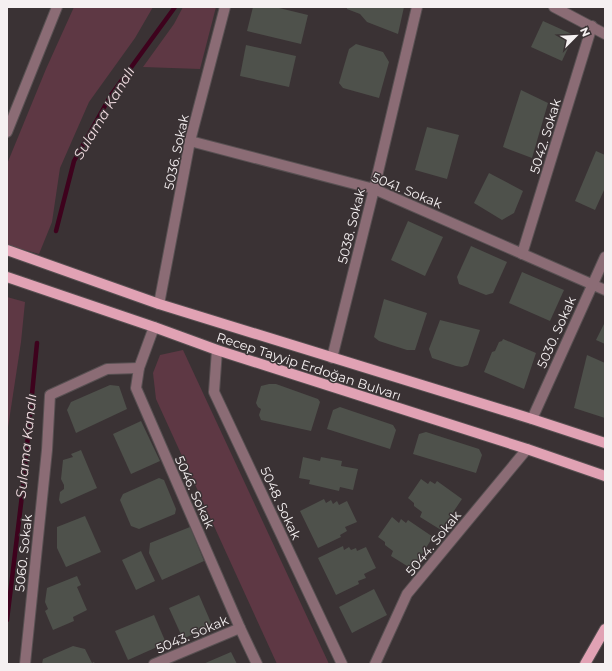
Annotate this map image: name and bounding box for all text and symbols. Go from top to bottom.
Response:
north arrow [556,16,596,56]
text: N [577,25,593,39]
water label: Sulama Kanalı [69,63,139,163]
street label: 5042. Sokak [526,96,564,175]
street label: 5036. Sokak [160,113,192,191]
street label: 5041. Sokak [370,169,445,211]
street label: 5038. Sokak [334,187,368,265]
street label: 5030. Sokak [533,293,579,370]
street label: Recep Tayyip Erdoğan Bulvarı [215,329,403,403]
water label: Sulama Kanalı [12,393,40,499]
street label: 5046. Sokak [172,453,218,531]
street label: 5048. Sokak [257,464,305,542]
street label: 5044. Sokak [402,507,464,579]
street label: 5060. Sokak [11,513,35,592]
street label: 5043. Sokak [153,611,231,656]

